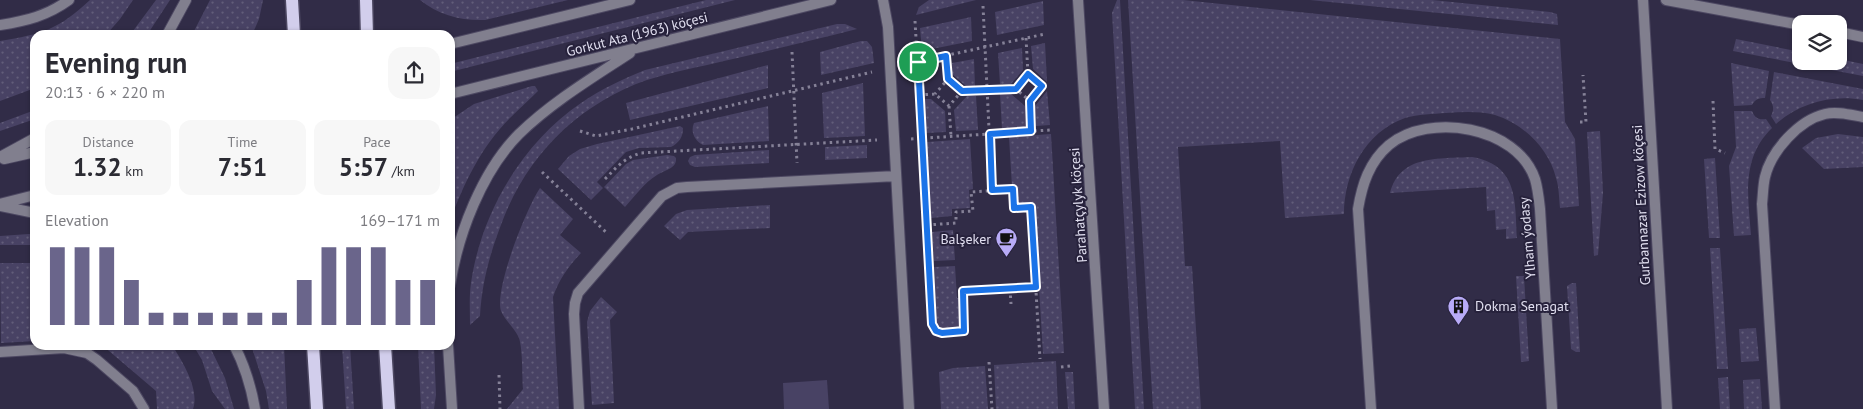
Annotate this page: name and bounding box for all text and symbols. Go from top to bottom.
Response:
street label: Gorkut Ata (1963) köçesi [564,8,710,60]
map controls [1792,15,1847,70]
button: layers [1792,15,1847,70]
pin [897,41,939,83]
text: Evening run [45,44,187,81]
button: share [388,47,440,99]
icon: arrive [904,48,932,76]
text: 20:13 · 6 × 220 m [45,82,165,102]
street label: Gurbannazar Ezizow köçesi [1628,124,1654,286]
text: Distance [83,133,134,151]
text: Time [227,133,258,151]
text: Pace [363,133,391,151]
street label: Parahatçylyk köçesi [1065,147,1091,263]
text: 1.32 [73,151,122,183]
text: 7:51 [218,151,267,183]
text: 5:57 [339,151,388,183]
text: km [122,162,143,180]
text: /km [388,162,415,180]
street label: Ylham ýodasy [1514,196,1540,280]
text: Elevation [45,210,109,230]
text: 169–171 m [360,210,440,230]
cafe icon: Balşeker [995,227,1019,258]
place label: Balşeker [940,230,991,248]
building icon: Dokma Senagat [1447,294,1471,325]
place label: Dokma Senagat [1475,297,1569,315]

